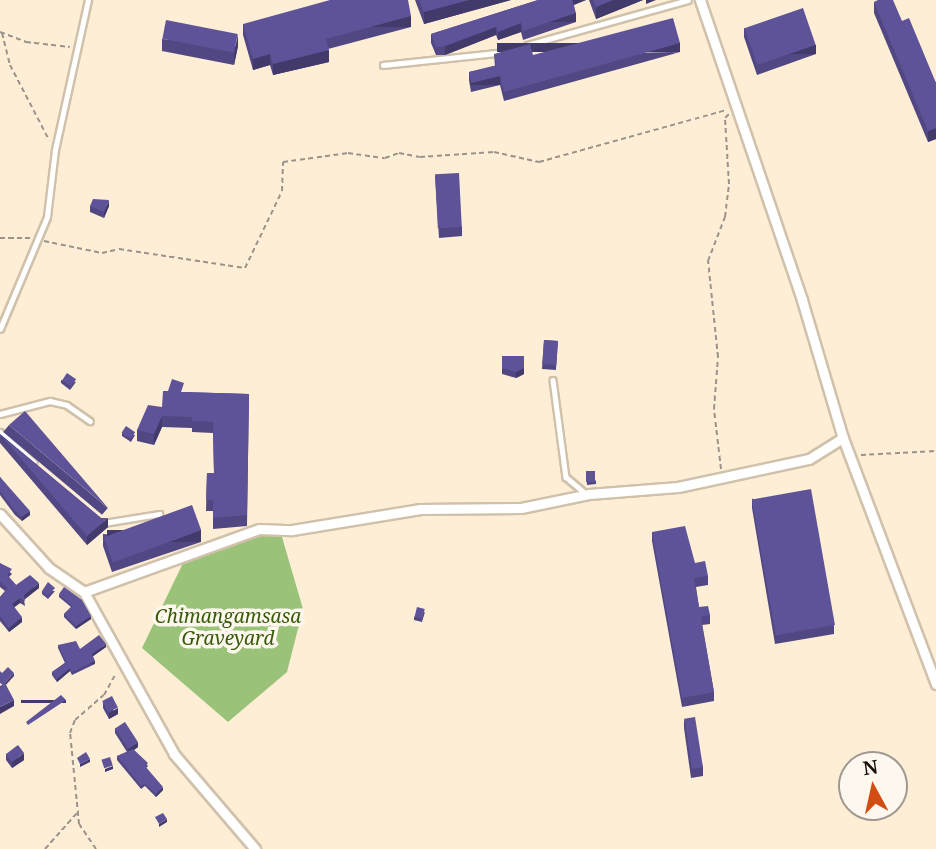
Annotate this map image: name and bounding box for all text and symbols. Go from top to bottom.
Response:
park label: Chimangamsasa Graveyard [155,606,301,650]
north arrow [838,751,908,821]
text: N [861,753,880,781]

